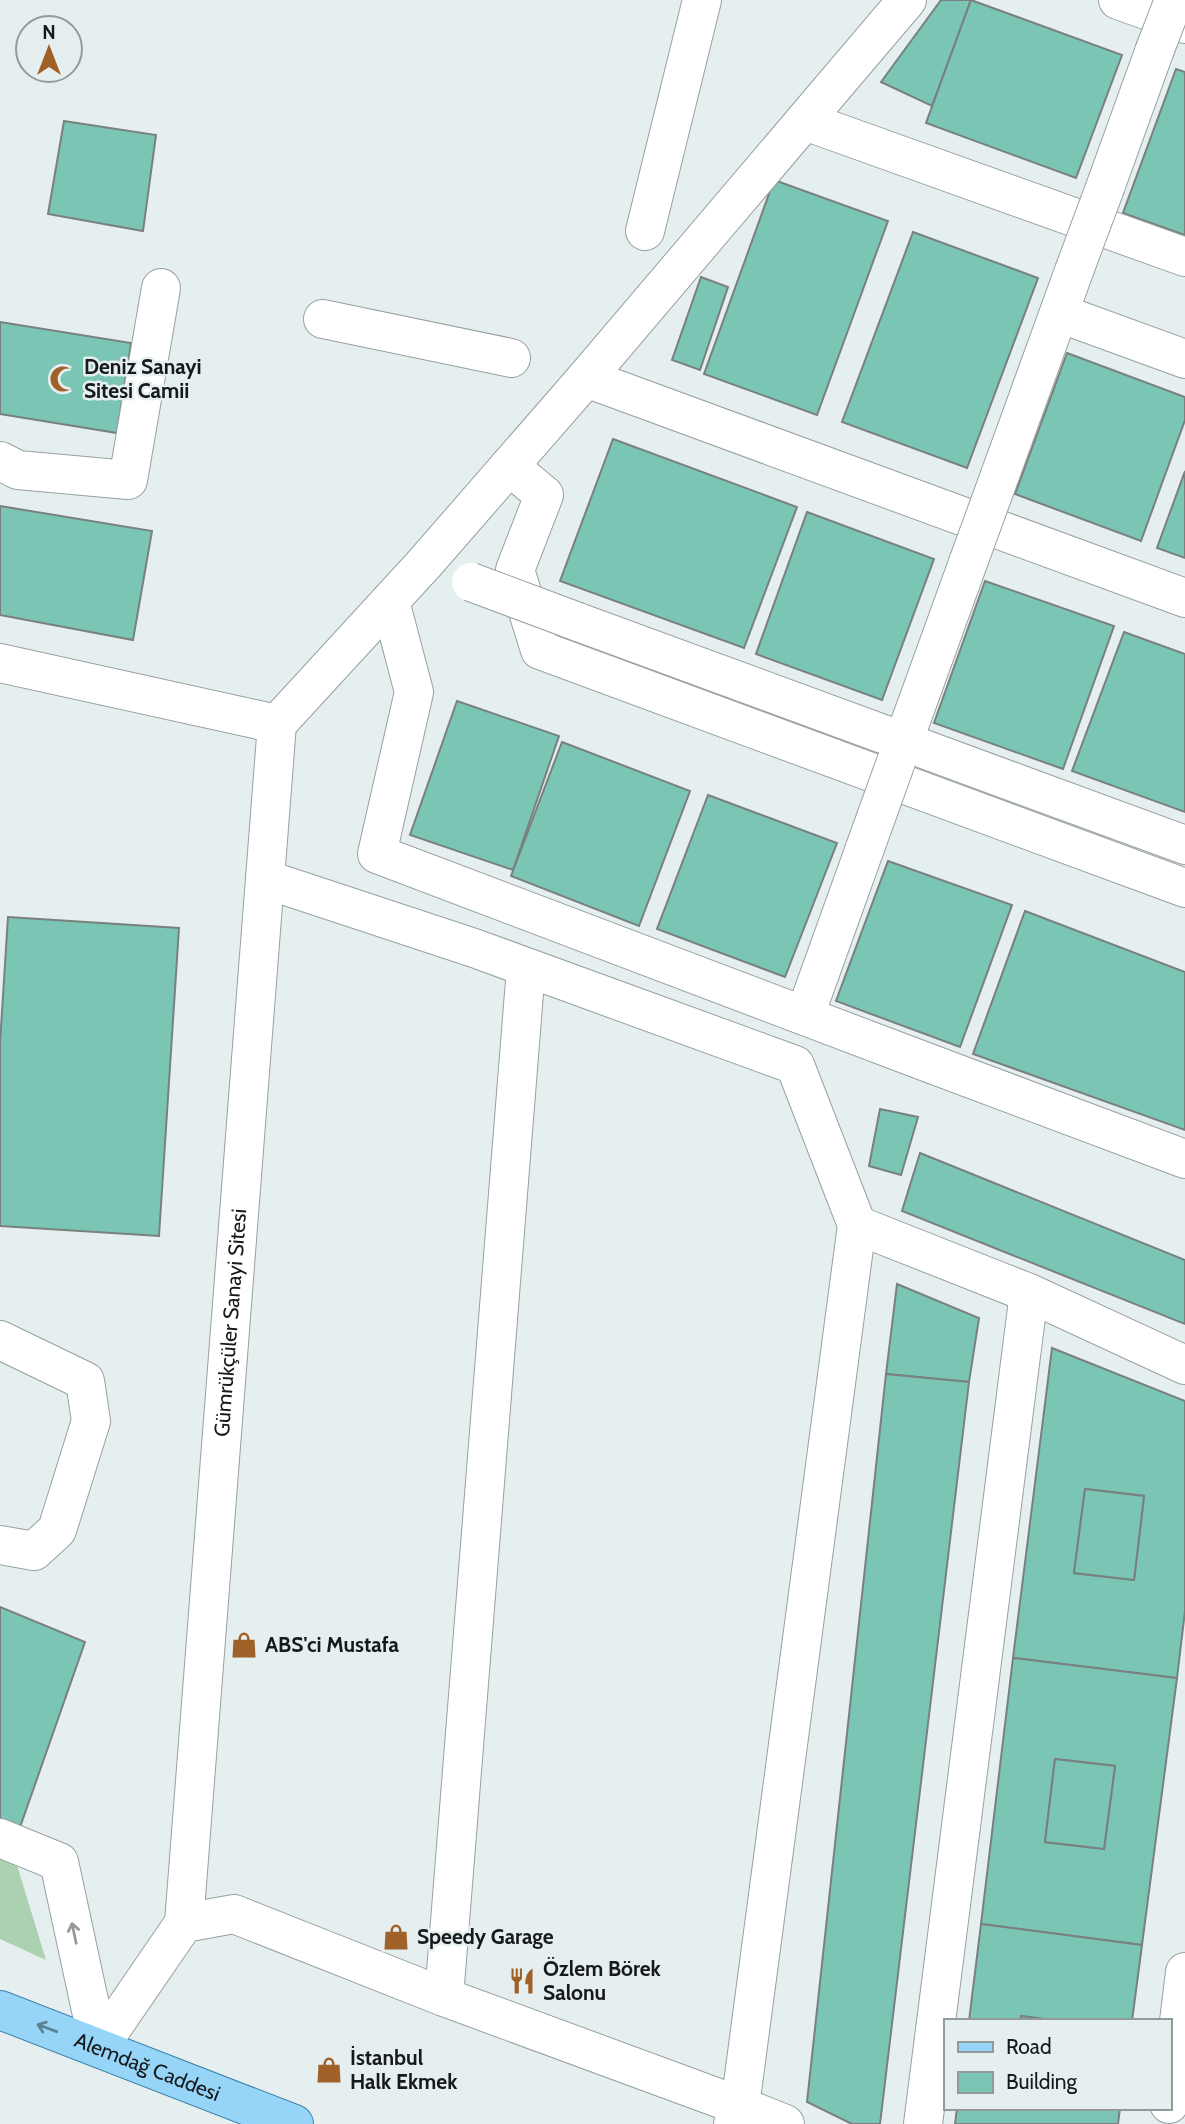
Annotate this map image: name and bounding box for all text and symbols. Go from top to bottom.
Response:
north arrow [14,14,84,84]
text: N [42,21,56,44]
place label: Deniz Sanayi Sitesi Camii [84,354,202,403]
mosque icon: Deniz Sanayi Sitesi Camii [48,364,78,394]
street label: Gümrükçüler Sanayi Sitesi [209,1208,251,1438]
shop icon: ABS'ci Mustafa [229,1630,259,1660]
place label: ABS'ci Mustafa [265,1632,400,1657]
one-way arrow [67,1922,81,1945]
shop icon: Speedy Garage [381,1922,411,1952]
place label: Speedy Garage [417,1924,554,1949]
place label: Özlem Börek Salonu [543,1956,662,2005]
restaurant icon: Özlem Börek Salonu [507,1966,537,1996]
legend [944,2019,1171,2110]
one-way arrow [37,2020,59,2033]
street label: Alemdağ Caddesi [71,2027,224,2106]
text: Road [1006,2034,1052,2059]
place label: İstanbul Halk Ekmek [350,2045,458,2094]
shop icon: İstanbul Halk Ekmek [314,2055,344,2085]
text: Building [1006,2069,1078,2094]

